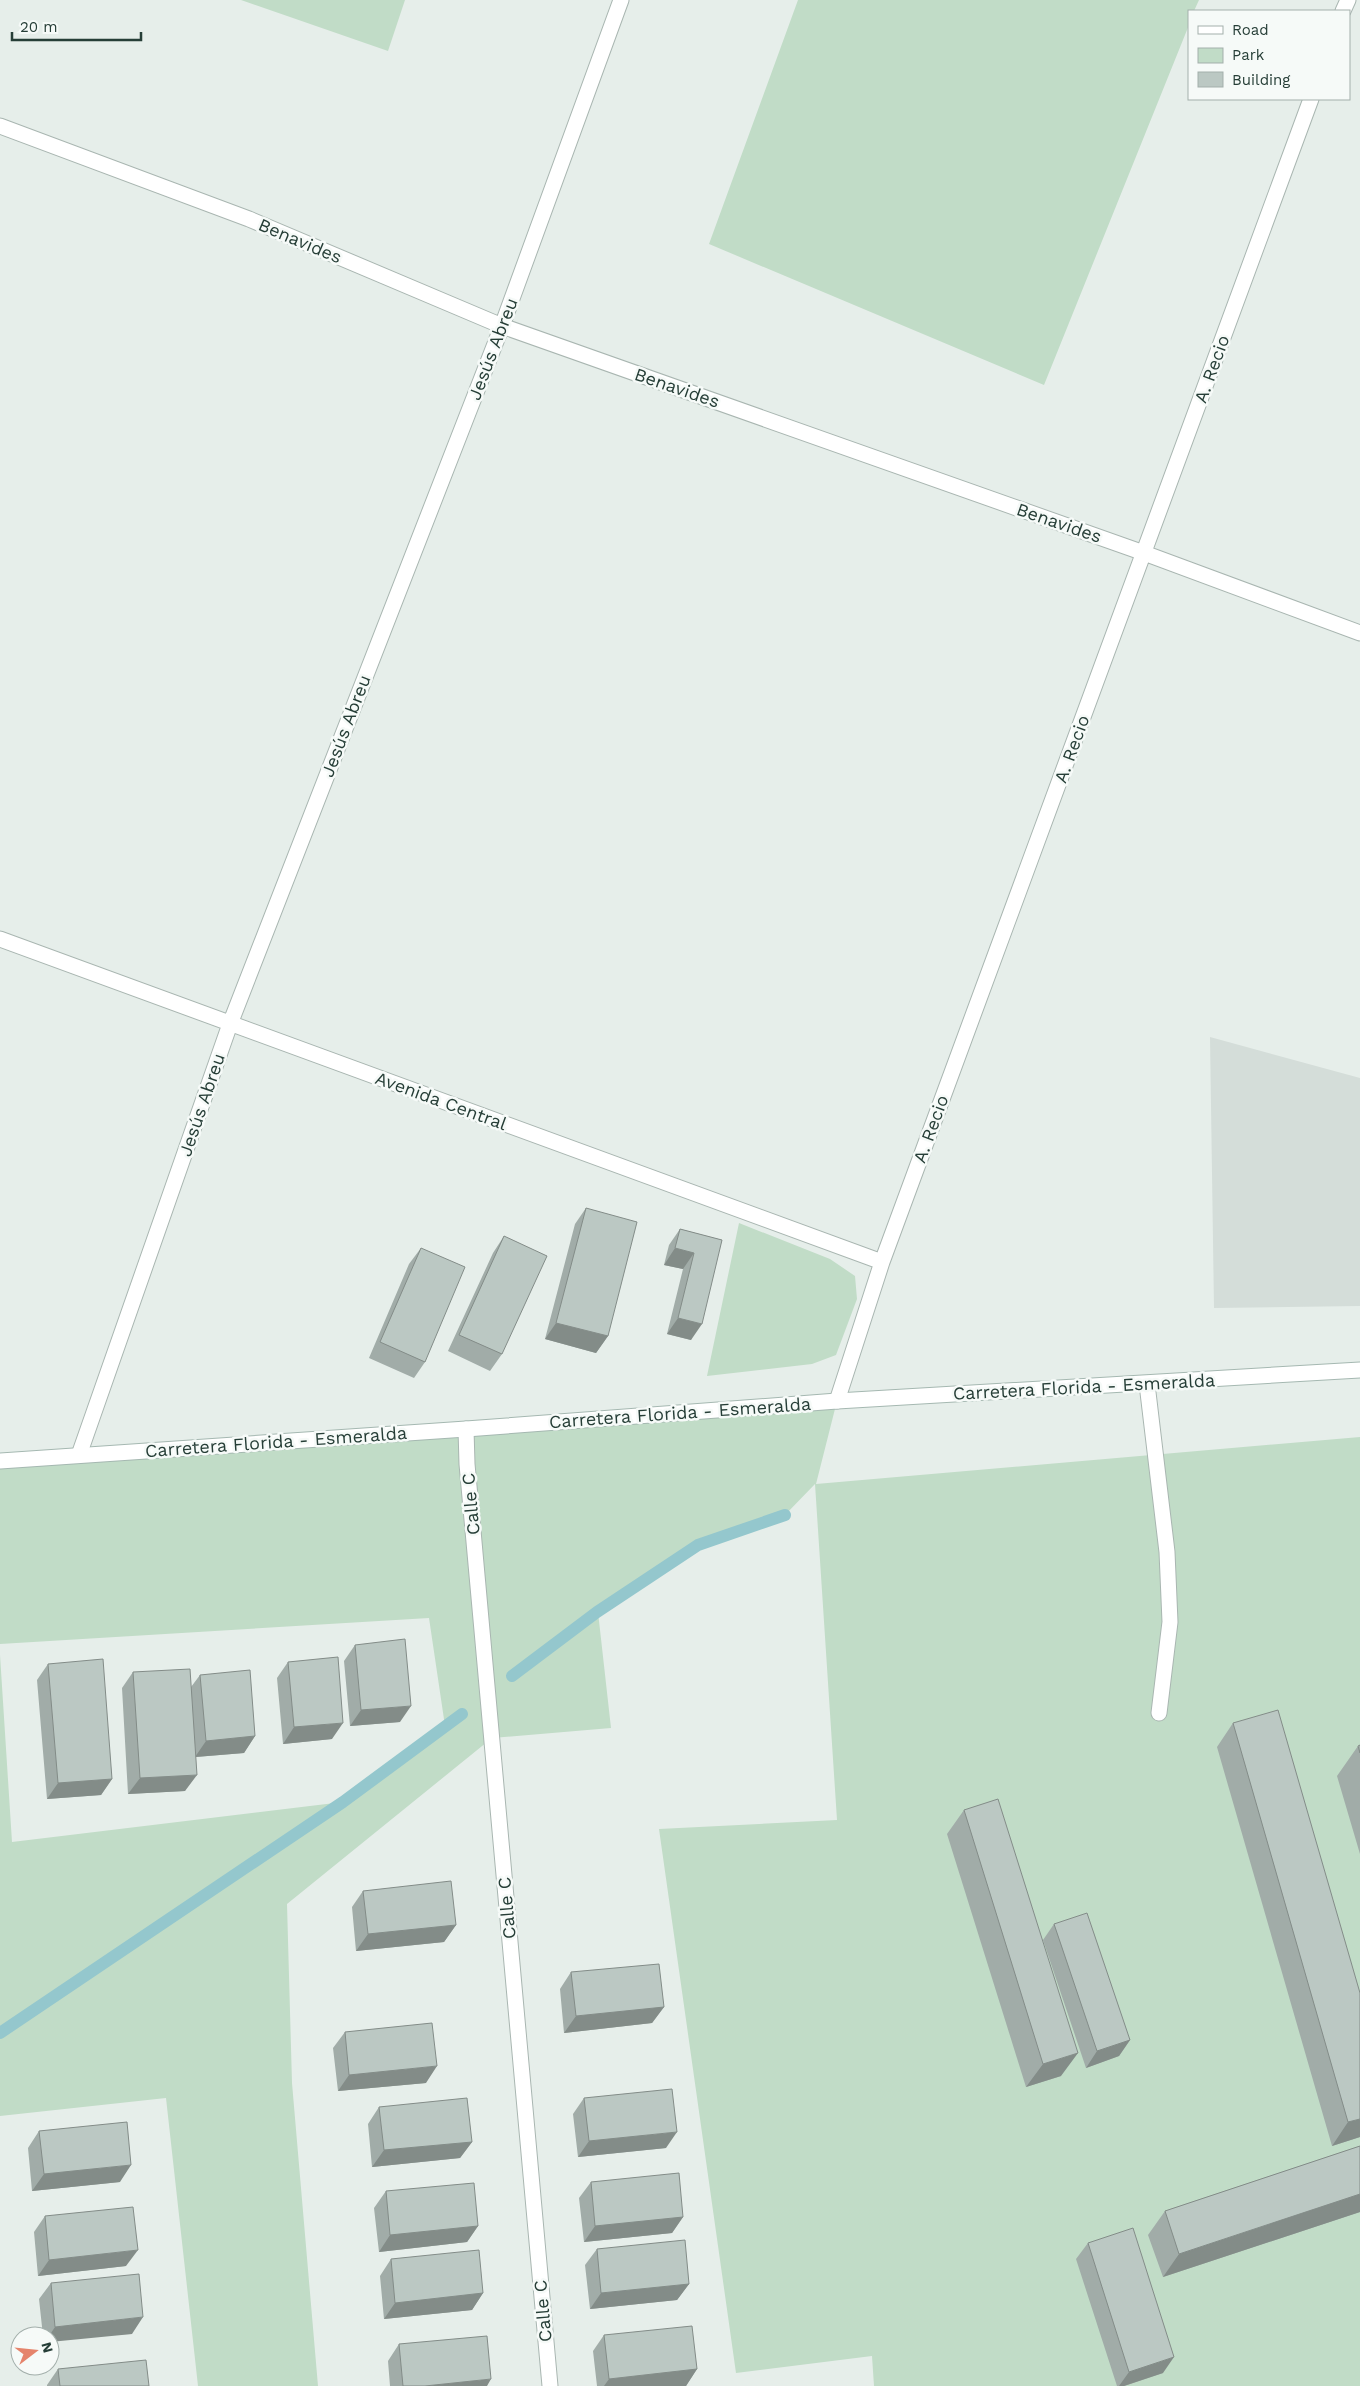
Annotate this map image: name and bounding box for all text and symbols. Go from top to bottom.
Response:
scale bar [12,10,141,42]
legend [1188,10,1350,100]
text: 20 m [20,18,58,36]
text: Road [1232,21,1269,39]
text: Park [1232,46,1265,64]
text: Building [1232,71,1290,89]
street label: Benavides [255,214,345,267]
street label: Jesús Abreu [463,295,522,403]
street label: A. Recio [1190,332,1233,406]
street label: Benavides [632,363,722,412]
street label: Benavides [1014,498,1104,547]
street label: Jesús Abreu [316,672,375,780]
street label: A. Recio [1050,712,1093,786]
street label: Jesús Abreu [174,1051,229,1159]
street label: Avenida Central [373,1067,510,1134]
street label: A. Recio [909,1092,952,1166]
street label: Carretera Florida - Esmeralda [952,1369,1216,1404]
street label: Carretera Florida - Esmeralda [548,1393,812,1432]
street label: Carretera Florida - Esmeralda [144,1422,408,1461]
street label: Calle C [457,1472,484,1536]
street label: Calle C [493,1876,520,1940]
street label: Calle C [529,2279,556,2343]
north arrow [10,2326,60,2376]
text: N [38,2340,57,2355]

